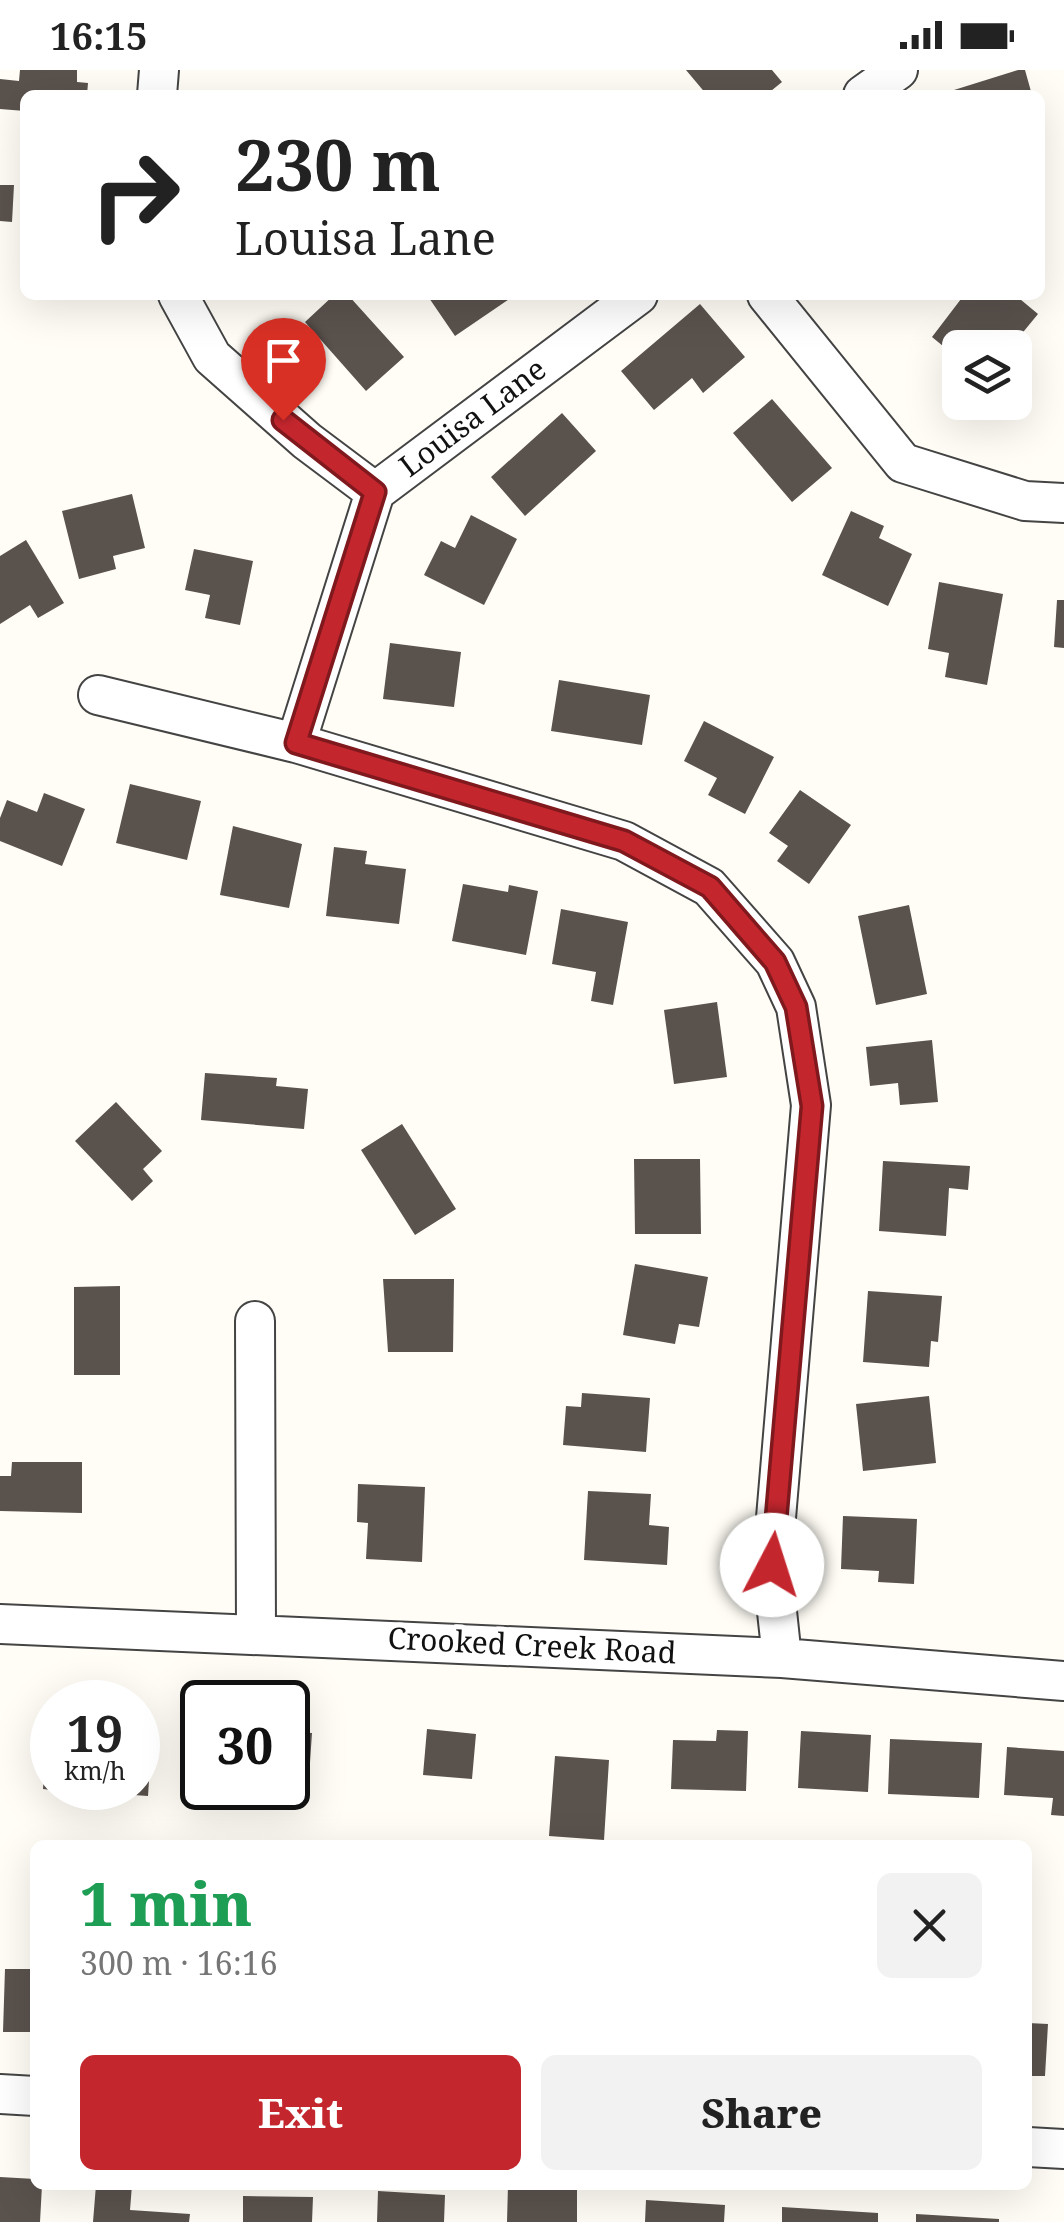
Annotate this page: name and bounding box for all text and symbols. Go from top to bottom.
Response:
text: 16:15 [50,9,147,61]
text: 230 m [235,116,441,212]
icon: right [70,130,200,260]
text: Louisa Lane [235,207,496,268]
pin [241,318,326,421]
map controls [942,330,1032,420]
button: layers [942,330,1032,420]
icon: arrive [256,333,311,388]
street label: Louisa Lane [390,348,554,485]
position arrow [720,1513,824,1617]
street label: Crooked Creek Road [387,1616,677,1673]
speed limit sign: 30 [180,1680,310,1810]
text: 19 [67,1699,123,1767]
text: km/h [64,1753,126,1787]
text: 1 min [80,1862,252,1944]
button: close [877,1873,982,1978]
text: 300 m · 16:16 [80,1941,278,1984]
button: Exit [80,2055,521,2170]
button: Share [541,2055,982,2170]

